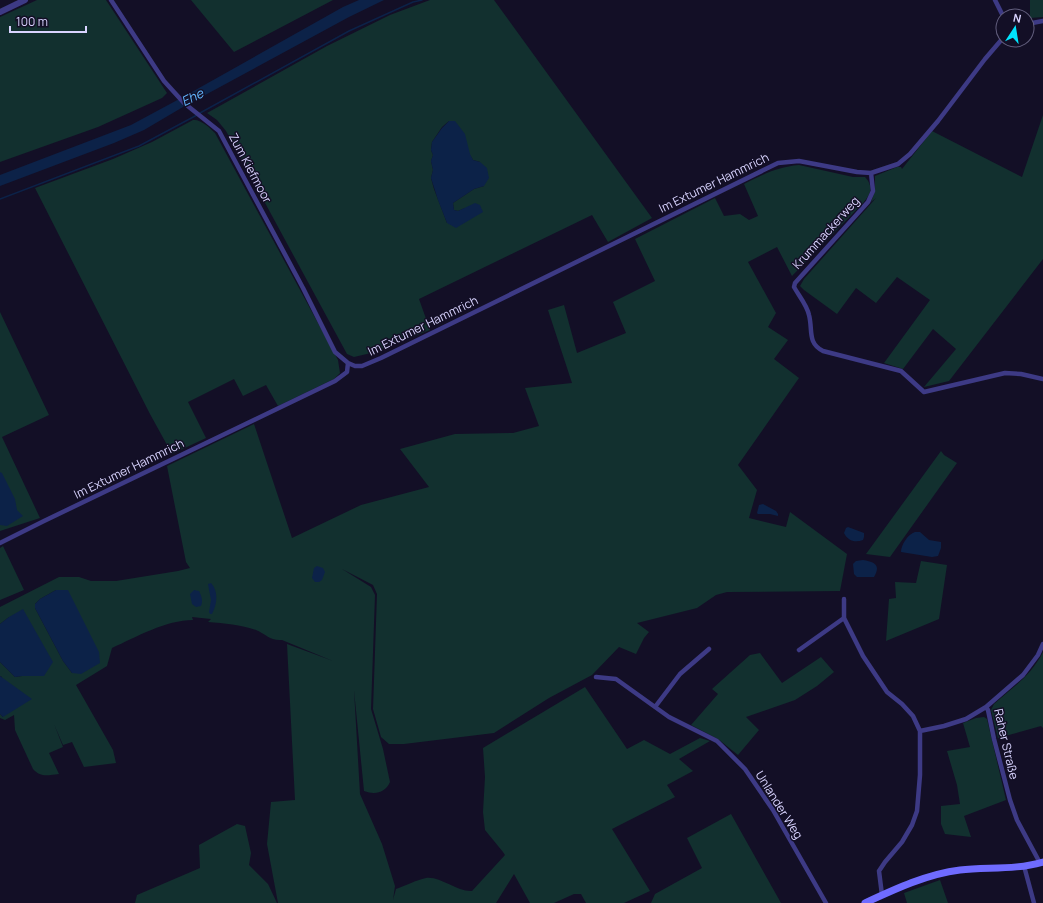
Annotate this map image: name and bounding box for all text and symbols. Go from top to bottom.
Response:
scale bar [10,8,86,34]
north arrow [995,8,1035,48]
text: N [1012,10,1023,26]
text: 100 m [16,13,48,30]
water label: Ehe [178,83,207,110]
street label: Zum Kiefmoor [225,130,276,206]
street label: Im Extumer Hammrich [656,149,772,217]
street label: Krummackerweg [788,193,863,273]
street label: Im Extumer Hammrich [365,292,481,360]
street label: Im Extumer Hammrich [71,435,187,503]
street label: Raher Straße [990,707,1023,781]
street label: Unlander Weg [752,767,807,842]

